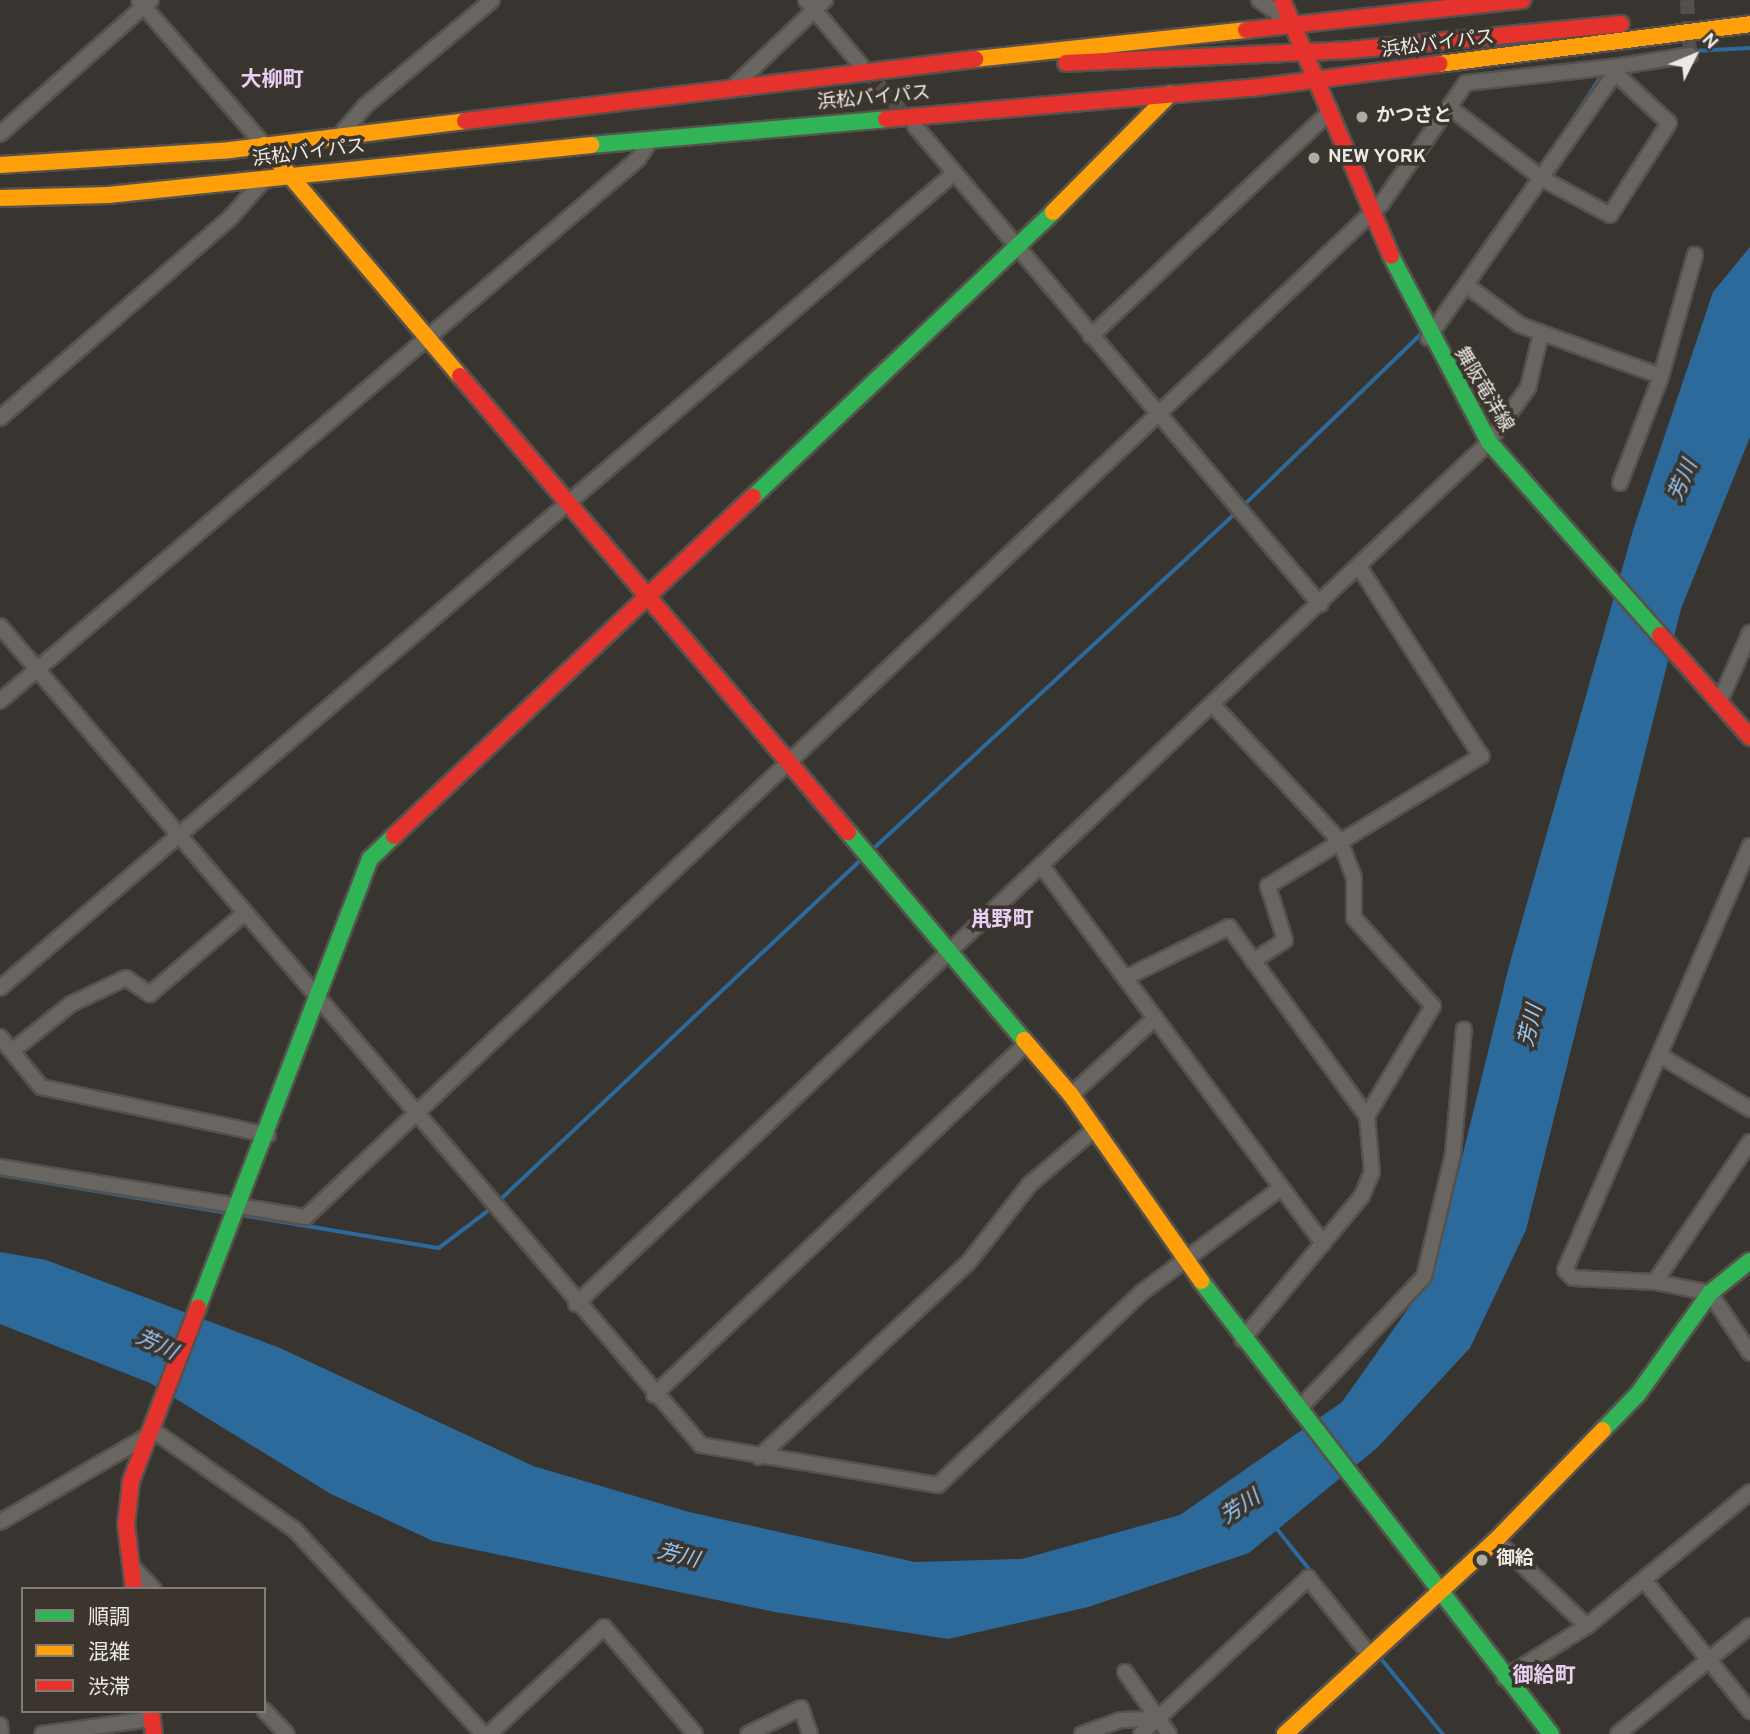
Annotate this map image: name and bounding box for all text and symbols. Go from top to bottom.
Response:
north arrow [1659,21,1729,91]
street label: 浜松バイパス [1380,27,1496,63]
text: N [1696,29,1723,55]
district label: 大柳町 [241,68,303,94]
street label: 浜松バイパス [816,83,932,115]
place label: かつさと [1376,106,1452,128]
marker: かつさと [1354,109,1370,125]
street label: 浜松バイパス [251,136,367,172]
place label: NEW YORK [1328,147,1427,169]
marker: NEW YORK [1306,150,1322,166]
street label: 舞阪竜洋線 [1449,343,1517,437]
water label: 芳川 [1664,457,1704,505]
district label: 鼡野町 [971,908,1033,934]
water label: 芳川 [1515,1003,1549,1049]
water label: 芳川 [132,1326,180,1366]
water label: 芳川 [1217,1486,1265,1530]
water label: 芳川 [655,1540,701,1574]
place label: 御給 [1496,1549,1534,1571]
marker: 御給 [1474,1552,1490,1568]
legend [21,1587,266,1713]
text: 順調 [88,1605,130,1632]
text: 混雑 [88,1640,130,1667]
district label: 御給町 [1513,1664,1575,1690]
text: 渋滞 [88,1675,130,1702]

